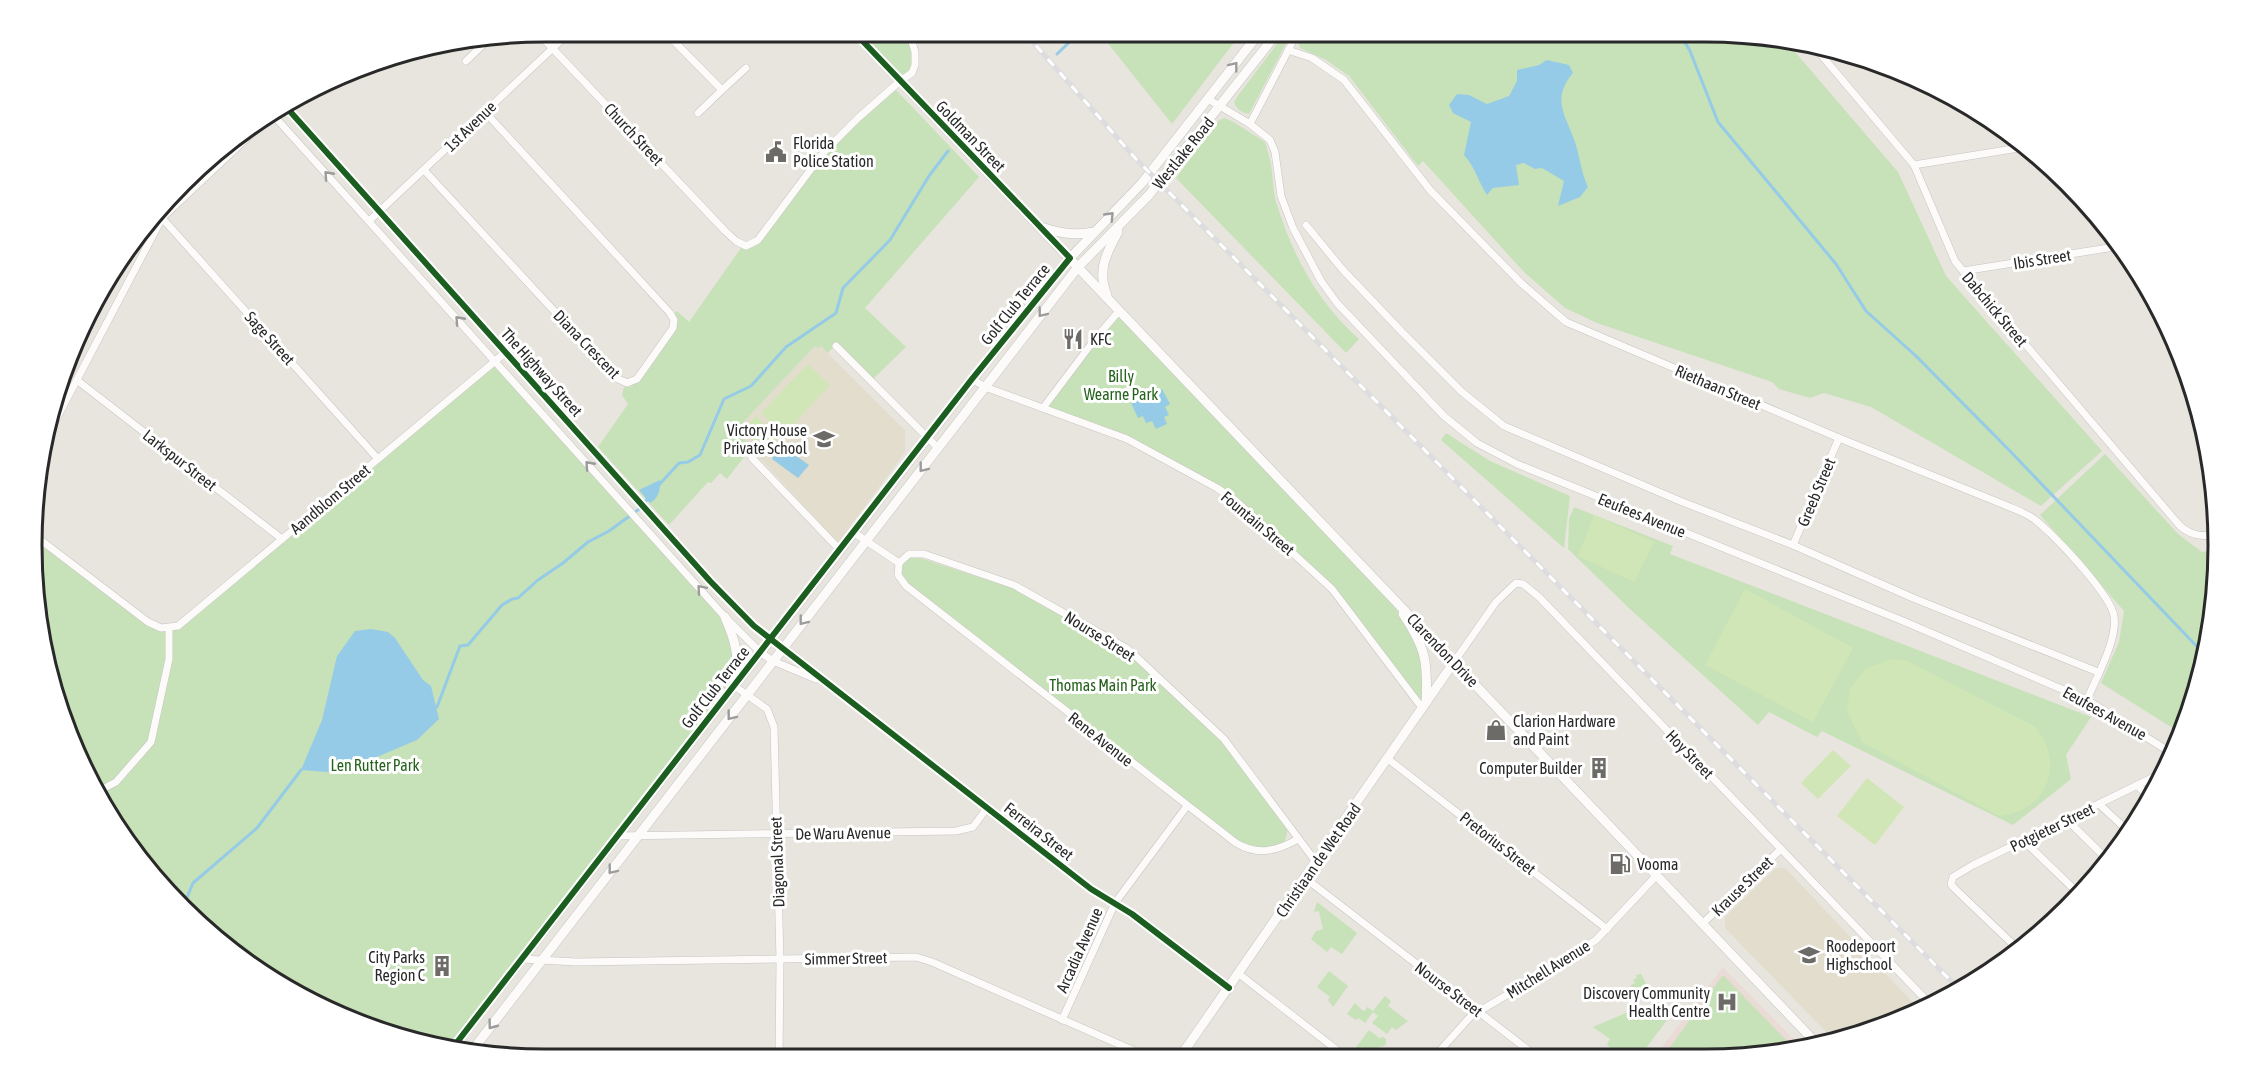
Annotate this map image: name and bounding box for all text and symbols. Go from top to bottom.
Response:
one-way arrow [1227,61,1238,72]
street label: 1st Avenue [441,97,499,155]
street label: Goldman Street [933,97,1010,176]
street label: Church Street [601,99,668,169]
street label: Westlake Road [1149,114,1217,192]
place label: Florida Police Station [793,134,874,170]
public building icon: Florida Police Station [764,140,788,164]
one-way arrow [324,171,335,182]
one-way arrow [1103,212,1114,222]
street label: Ibis Street [2012,245,2073,272]
street label: Golf Club Terrace [977,260,1053,348]
street label: Dabchick Street [1959,268,2032,350]
street label: Diana Crescent [550,306,624,382]
one-way arrow [1039,307,1050,318]
street label: Sage Street [241,308,299,369]
one-way arrow [455,316,466,326]
street label: The Highway Street [497,324,587,421]
restaurant icon: KFC [1061,327,1085,351]
place label: KFC [1090,330,1112,348]
street label: Riethaan Street [1672,361,1764,413]
park label: Billy Wearne Park [1084,367,1158,403]
place label: Victory House Private School [723,421,808,457]
street label: Larkspur Street [139,426,221,495]
school or university icon: Victory House Private School [812,427,836,451]
street label: Greeb Street [1794,455,1839,529]
street label: Aandblom Street [286,460,374,538]
one-way arrow [585,461,596,471]
one-way arrow [920,461,931,472]
street label: Fountain Street [1218,487,1299,559]
street label: Eeufees Avenue [1596,489,1688,541]
one-way arrow [697,585,708,596]
street label: Nourse Street [1061,607,1139,665]
street label: Clarendon Drive [1404,610,1482,690]
one-way arrow [799,614,810,625]
street label: Golf Club Terrace [677,643,753,731]
park label: Thomas Main Park [1049,676,1157,694]
street label: Eeufees Avenue [2060,683,2150,743]
street label: Rene Avenue [1065,708,1137,770]
one-way arrow [727,709,738,720]
place label: Clarion Hardware and Paint [1513,712,1616,748]
shop icon: Clarion Hardware and Paint [1484,718,1508,742]
street label: Hoy Street [1662,726,1718,783]
park label: Len Rutter Park [330,756,420,774]
building icon: Computer Builder [1587,756,1611,780]
place label: Computer Builder [1479,759,1582,778]
street label: Ferreira Street [1001,798,1078,864]
street label: Potgieter Street [2007,799,2098,856]
street label: Christiaan de Wet Road [1272,800,1364,920]
street label: Pretorius Street [1457,808,1540,878]
street label: Diagonal Street [766,816,789,908]
street label: De Waru Avenue [795,823,891,843]
fuel station icon: Vooma [1608,852,1632,876]
street label: Krause Street [1708,852,1776,919]
place label: Vooma [1637,855,1678,873]
one-way arrow [608,864,619,875]
street label: Arcadia Avenue [1052,905,1106,995]
street label: Mitchell Avenue [1503,936,1593,1002]
place label: Roodepoort Highschool [1826,937,1896,974]
school or university icon: Roodepoort Highschool [1797,943,1821,967]
place label: City Parks Region C [368,948,425,985]
street label: Simmer Street [804,948,888,968]
building icon: City Parks Region C [430,954,454,978]
street label: Nourse Street [1412,958,1487,1020]
place label: Discovery Community Health Centre [1583,984,1710,1020]
hospital icon: Discovery Community Health Centre [1715,990,1739,1014]
one-way arrow [489,1018,500,1029]

